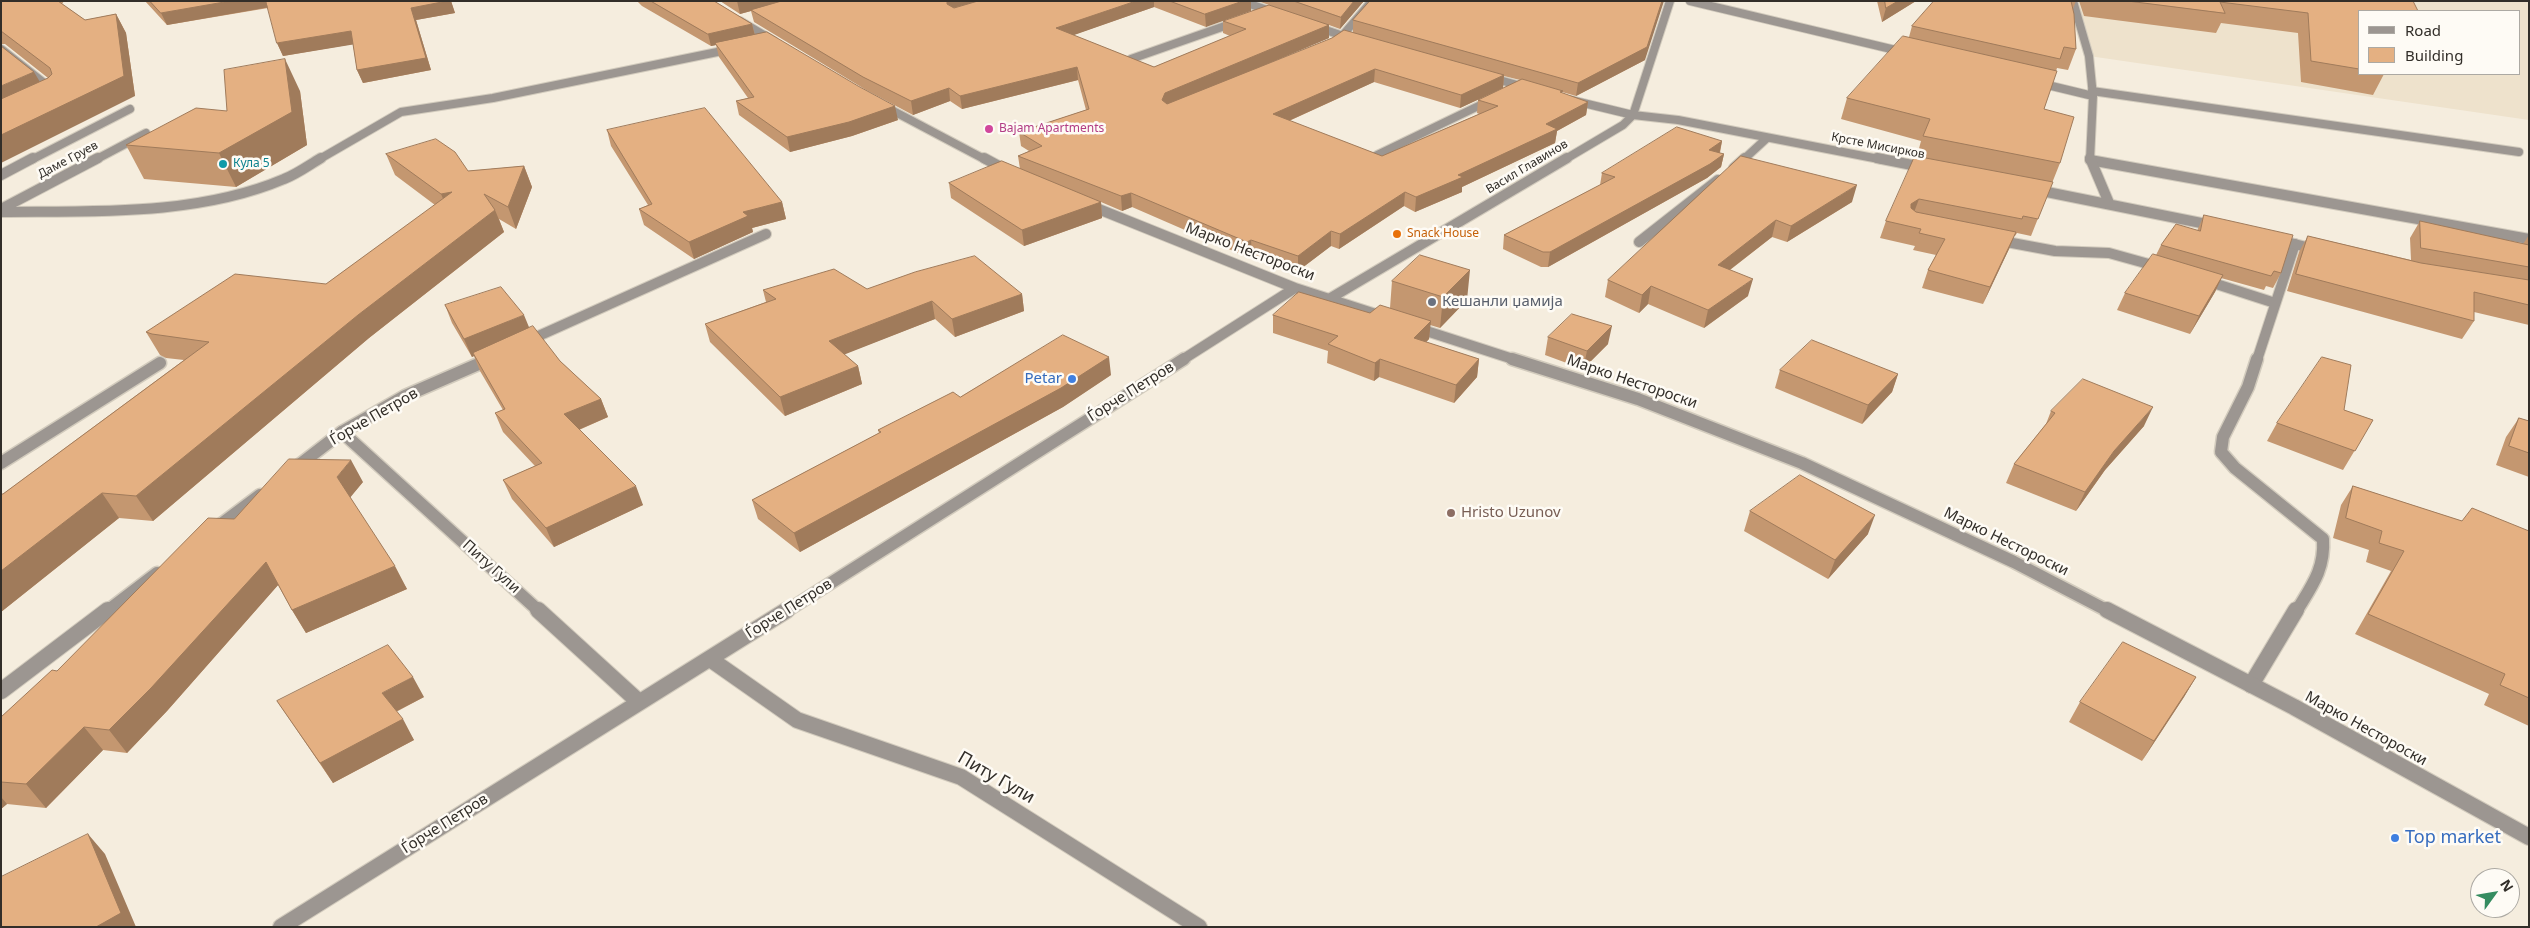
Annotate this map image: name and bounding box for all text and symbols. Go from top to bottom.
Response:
legend [2358,10,2520,75]
text: Road [2405,20,2441,40]
text: Building [2405,45,2463,65]
place label: Bajam Apartments [999,122,1104,136]
marker: Bajam Apartments [983,123,995,135]
street label: Крсте Мисирков [1830,130,1926,162]
street label: Васил Главинов [1483,137,1571,197]
street label: Даме Груев [35,138,101,182]
place label: Кула 5 [233,157,270,171]
marker: Кула 5 [217,158,229,170]
street label: Марко Нестороски [1183,219,1317,285]
place label: Snack House [1407,227,1479,241]
marker: Snack House [1391,228,1403,240]
place label: Кешанли џамија [1442,293,1563,311]
marker: Кешанли џамија [1426,296,1438,308]
street label: Марко Нестороски [1564,351,1700,413]
street label: Ѓорче Петров [1084,358,1178,426]
place label: Petar [1024,370,1062,388]
marker: Petar [1066,373,1078,385]
street label: Ѓорче Петров [327,385,421,449]
place label: Hristo Uzunov [1461,504,1561,522]
street label: Марко Нестороски [1941,504,2071,580]
marker: Hristo Uzunov [1445,507,1457,519]
street label: Питу Гули [459,537,523,597]
street label: Ѓорче Петров [742,575,836,643]
street label: Марко Нестороски [2302,688,2430,770]
street label: Питу Гули [954,747,1038,809]
street label: Ѓорче Петров [398,790,492,858]
place label: Top market [2405,827,2501,849]
marker: Top market [2389,832,2401,844]
north arrow [2470,868,2520,918]
text: N [2496,875,2518,895]

